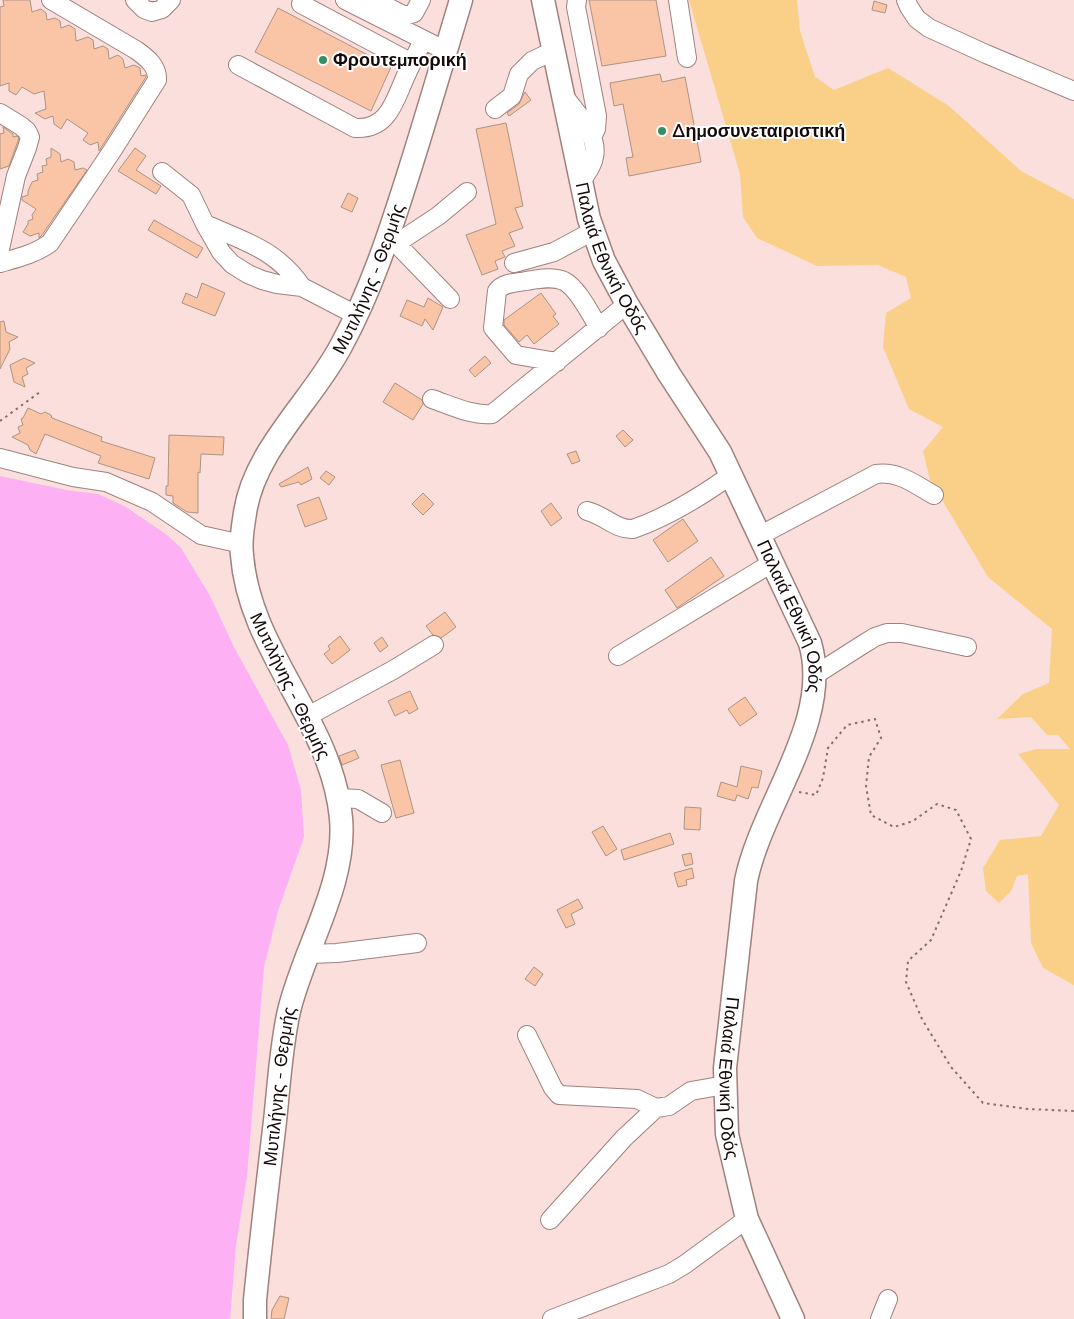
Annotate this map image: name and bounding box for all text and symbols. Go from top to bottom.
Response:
place label: Φρουτεμπορική [333,48,467,72]
marker: Φρουτεμπορική [317,54,329,66]
place label: Δημοσυνεταιριστική [672,119,845,143]
marker: Δημοσυνεταιριστική [656,125,668,137]
street label: Παλαιά Εθνική Οδός [570,180,654,338]
street label: Μυτιλήνης - Θερμής [327,200,410,358]
street label: Παλαιά Εθνική Οδός [751,536,827,694]
street label: Μυτιλήνης - Θερμής [244,609,336,764]
street label: Παλαιά Εθνική Οδός [713,996,745,1162]
street label: Μυτιλήνης - Θερμής [258,1004,302,1167]

